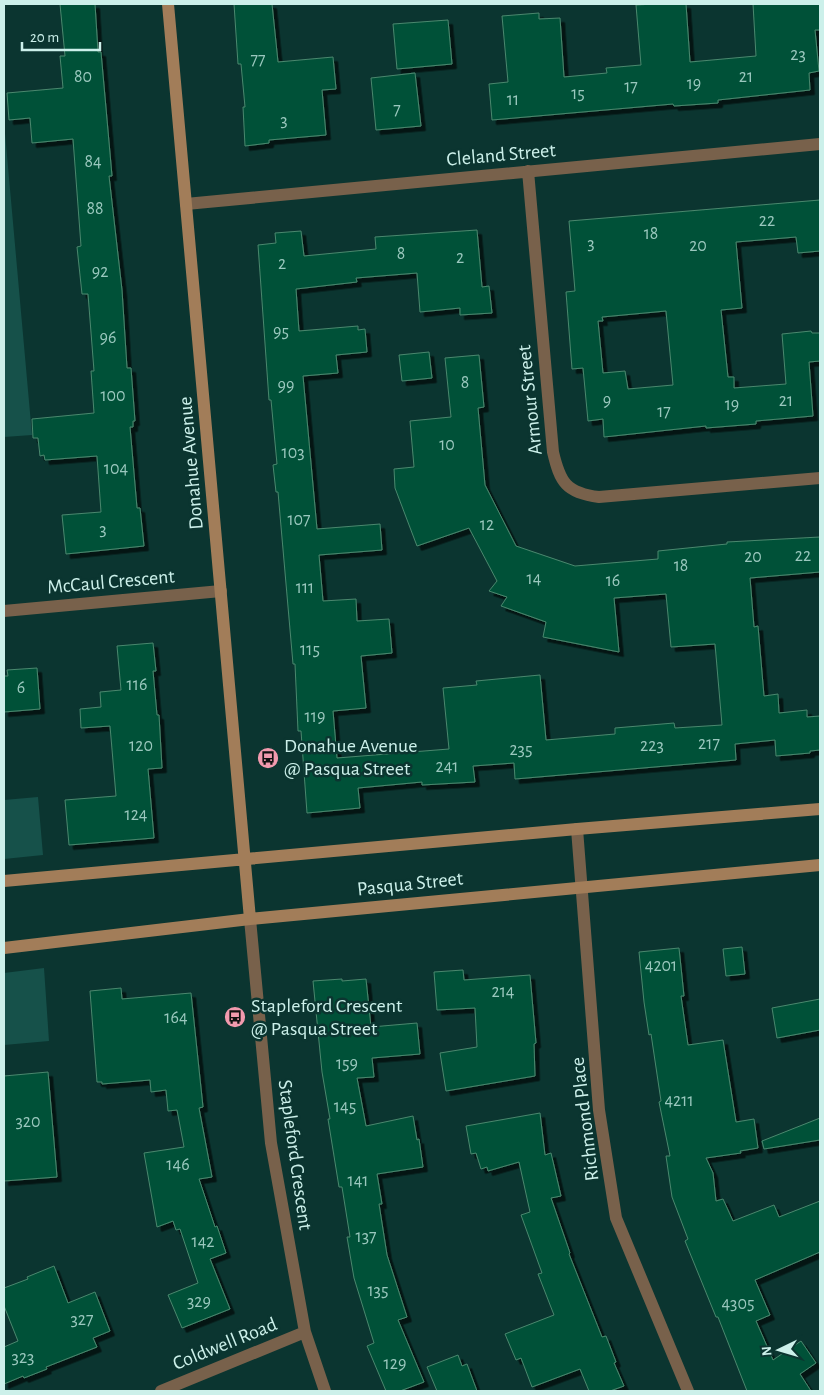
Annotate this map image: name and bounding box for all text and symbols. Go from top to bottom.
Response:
scale bar [22,20,100,52]
text: 20 m [30,30,59,45]
house number: 23 [790,46,806,64]
house number: 77 [250,51,266,69]
house number: 80 [74,68,92,86]
house number: 21 [739,68,753,86]
house number: 19 [687,75,701,93]
house number: 17 [624,78,638,96]
house number: 15 [571,85,585,103]
house number: 11 [507,91,519,109]
house number: 7 [393,101,401,119]
house number: 3 [280,112,288,130]
street label: Cleland Street [446,140,557,170]
house number: 84 [84,153,102,171]
house number: 88 [86,200,104,218]
house number: 22 [759,212,775,230]
house number: 18 [644,225,658,243]
house number: 3 [587,235,595,253]
house number: 20 [689,237,707,255]
house number: 8 [397,245,405,263]
house number: 2 [456,249,464,267]
house number: 2 [278,255,286,273]
house number: 92 [92,263,108,281]
house number: 95 [273,323,289,341]
house number: 96 [100,329,116,347]
street label: Armour Street [514,343,546,456]
house number: 8 [461,374,469,392]
house number: 99 [278,377,294,395]
house number: 100 [100,387,126,405]
house number: 9 [603,392,611,410]
house number: 21 [779,392,793,410]
street label: Donahue Avenue [175,396,207,530]
house number: 19 [725,396,739,414]
house number: 17 [657,403,671,421]
house number: 10 [439,436,455,454]
house number: 103 [281,444,305,462]
house number: 104 [104,460,129,478]
house number: 107 [287,511,311,529]
house number: 12 [480,516,494,534]
house number: 3 [99,521,107,539]
house number: 22 [795,547,811,565]
house number: 20 [744,548,762,566]
house number: 18 [674,557,688,575]
street label: McCaul Crescent [46,566,176,598]
house number: 14 [527,570,542,588]
house number: 16 [606,572,620,590]
house number: 111 [296,579,314,597]
house number: 115 [300,641,320,659]
house number: 116 [127,676,147,694]
house number: 6 [17,679,25,697]
house number: 119 [305,708,325,726]
house number: 217 [698,735,720,753]
place label: Donahue Avenue @ Pasqua Street [284,736,418,779]
house number: 120 [129,737,153,755]
house number: 223 [640,737,664,755]
house number: 235 [509,741,533,759]
bus stop icon: Donahue Avenue @ Pasqua Street [256,746,280,770]
house number: 241 [435,758,459,776]
house number: 124 [124,806,148,824]
street label: Pasqua Street [356,868,465,900]
house number: 4201 [645,957,677,975]
house number: 214 [491,983,515,1001]
place label: Stapleford Crescent @ Pasqua Street [251,996,403,1039]
bus stop icon: Stapleford Crescent @ Pasqua Street [223,1005,247,1029]
house number: 164 [164,1009,188,1027]
house number: 159 [336,1055,358,1073]
street label: Richmond Place [567,1056,603,1182]
street label: Stapleford Crescent [275,1079,316,1232]
house number: 4211 [664,1092,694,1110]
house number: 145 [334,1098,356,1116]
house number: 320 [15,1113,41,1131]
house number: 146 [166,1156,190,1174]
house number: 141 [347,1172,369,1190]
house number: 137 [355,1228,377,1246]
house number: 142 [191,1233,215,1251]
house number: 135 [367,1282,389,1300]
house number: 329 [187,1293,211,1311]
house number: 4305 [721,1295,755,1313]
house number: 327 [70,1311,94,1329]
street label: Coldwell Road [170,1314,280,1374]
north arrow [754,1325,804,1375]
text: N [760,1346,774,1357]
house number: 323 [11,1349,35,1367]
house number: 129 [384,1355,406,1373]

